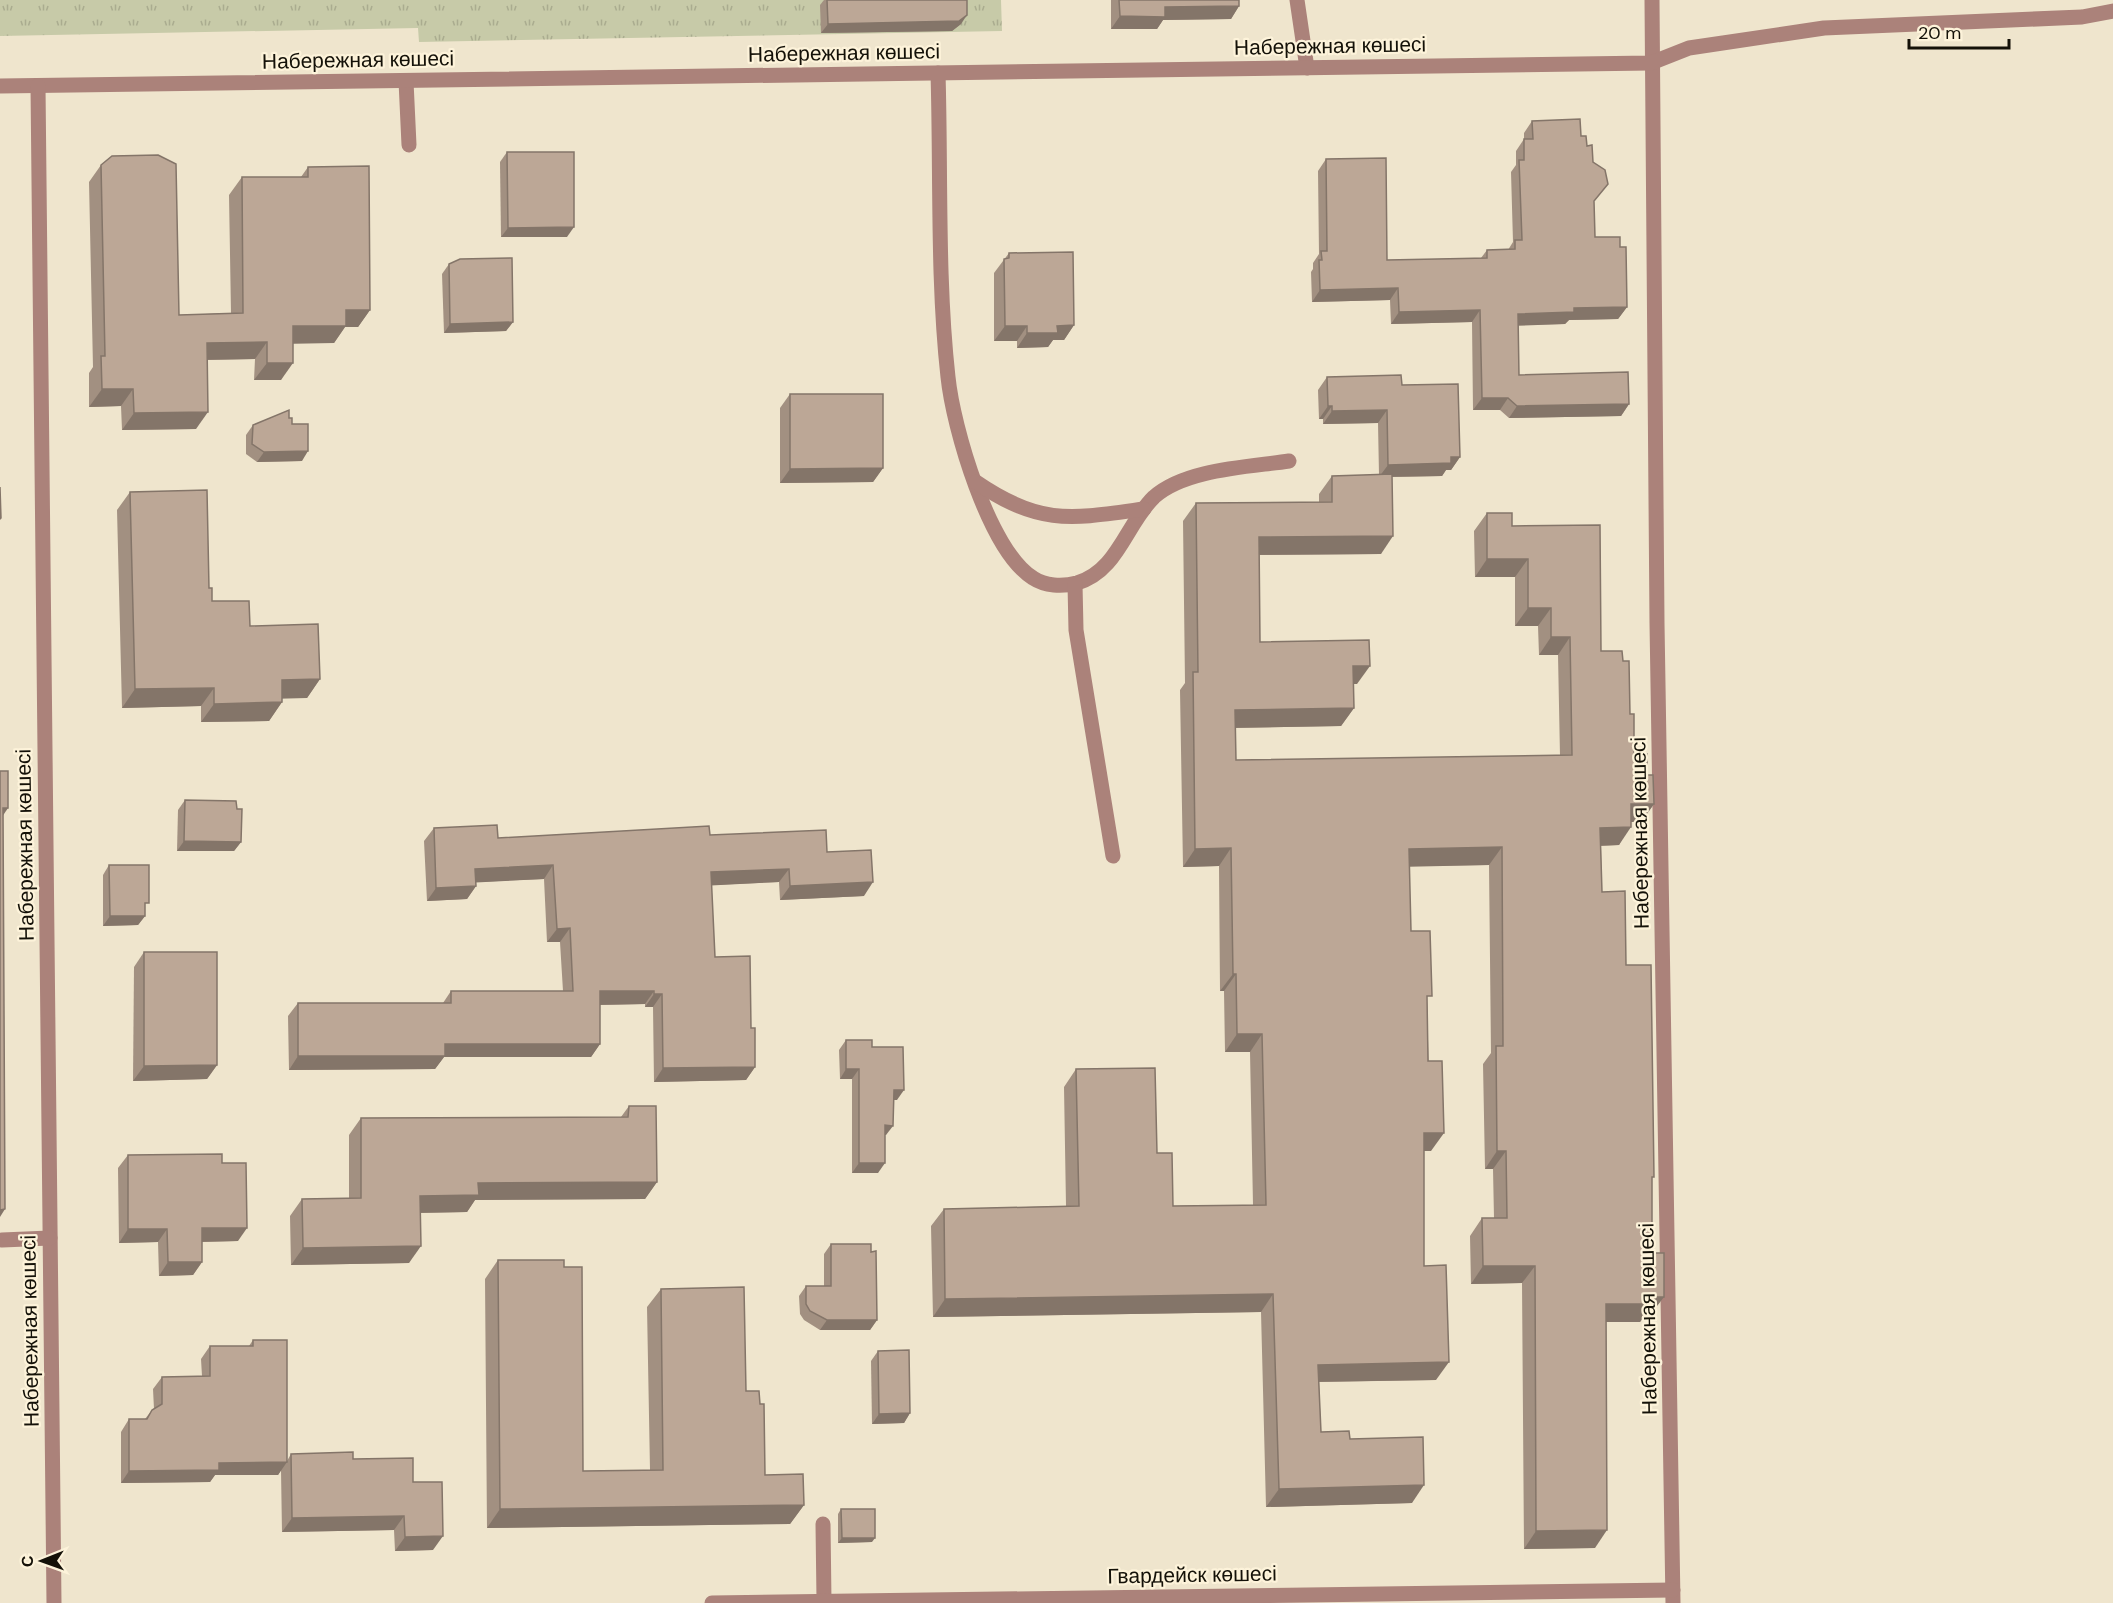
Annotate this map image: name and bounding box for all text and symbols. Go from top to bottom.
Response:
scale bar [1909,12,2010,50]
text: 20 m [1918,21,1961,45]
street label: Набережная көшесі [1234,30,1426,62]
street label: Набережная көшесі [748,37,940,69]
street label: Набережная көшесі [262,44,454,76]
street label: Набережная көшесі [1624,737,1656,929]
street label: Набережная көшесі [9,749,41,941]
street label: Набережная көшесі [1632,1223,1664,1415]
street label: Набережная көшесі [14,1235,46,1427]
north arrow [12,1531,72,1591]
text: С [17,1555,38,1567]
street label: Гвардейск көшесі [1107,1560,1277,1590]

